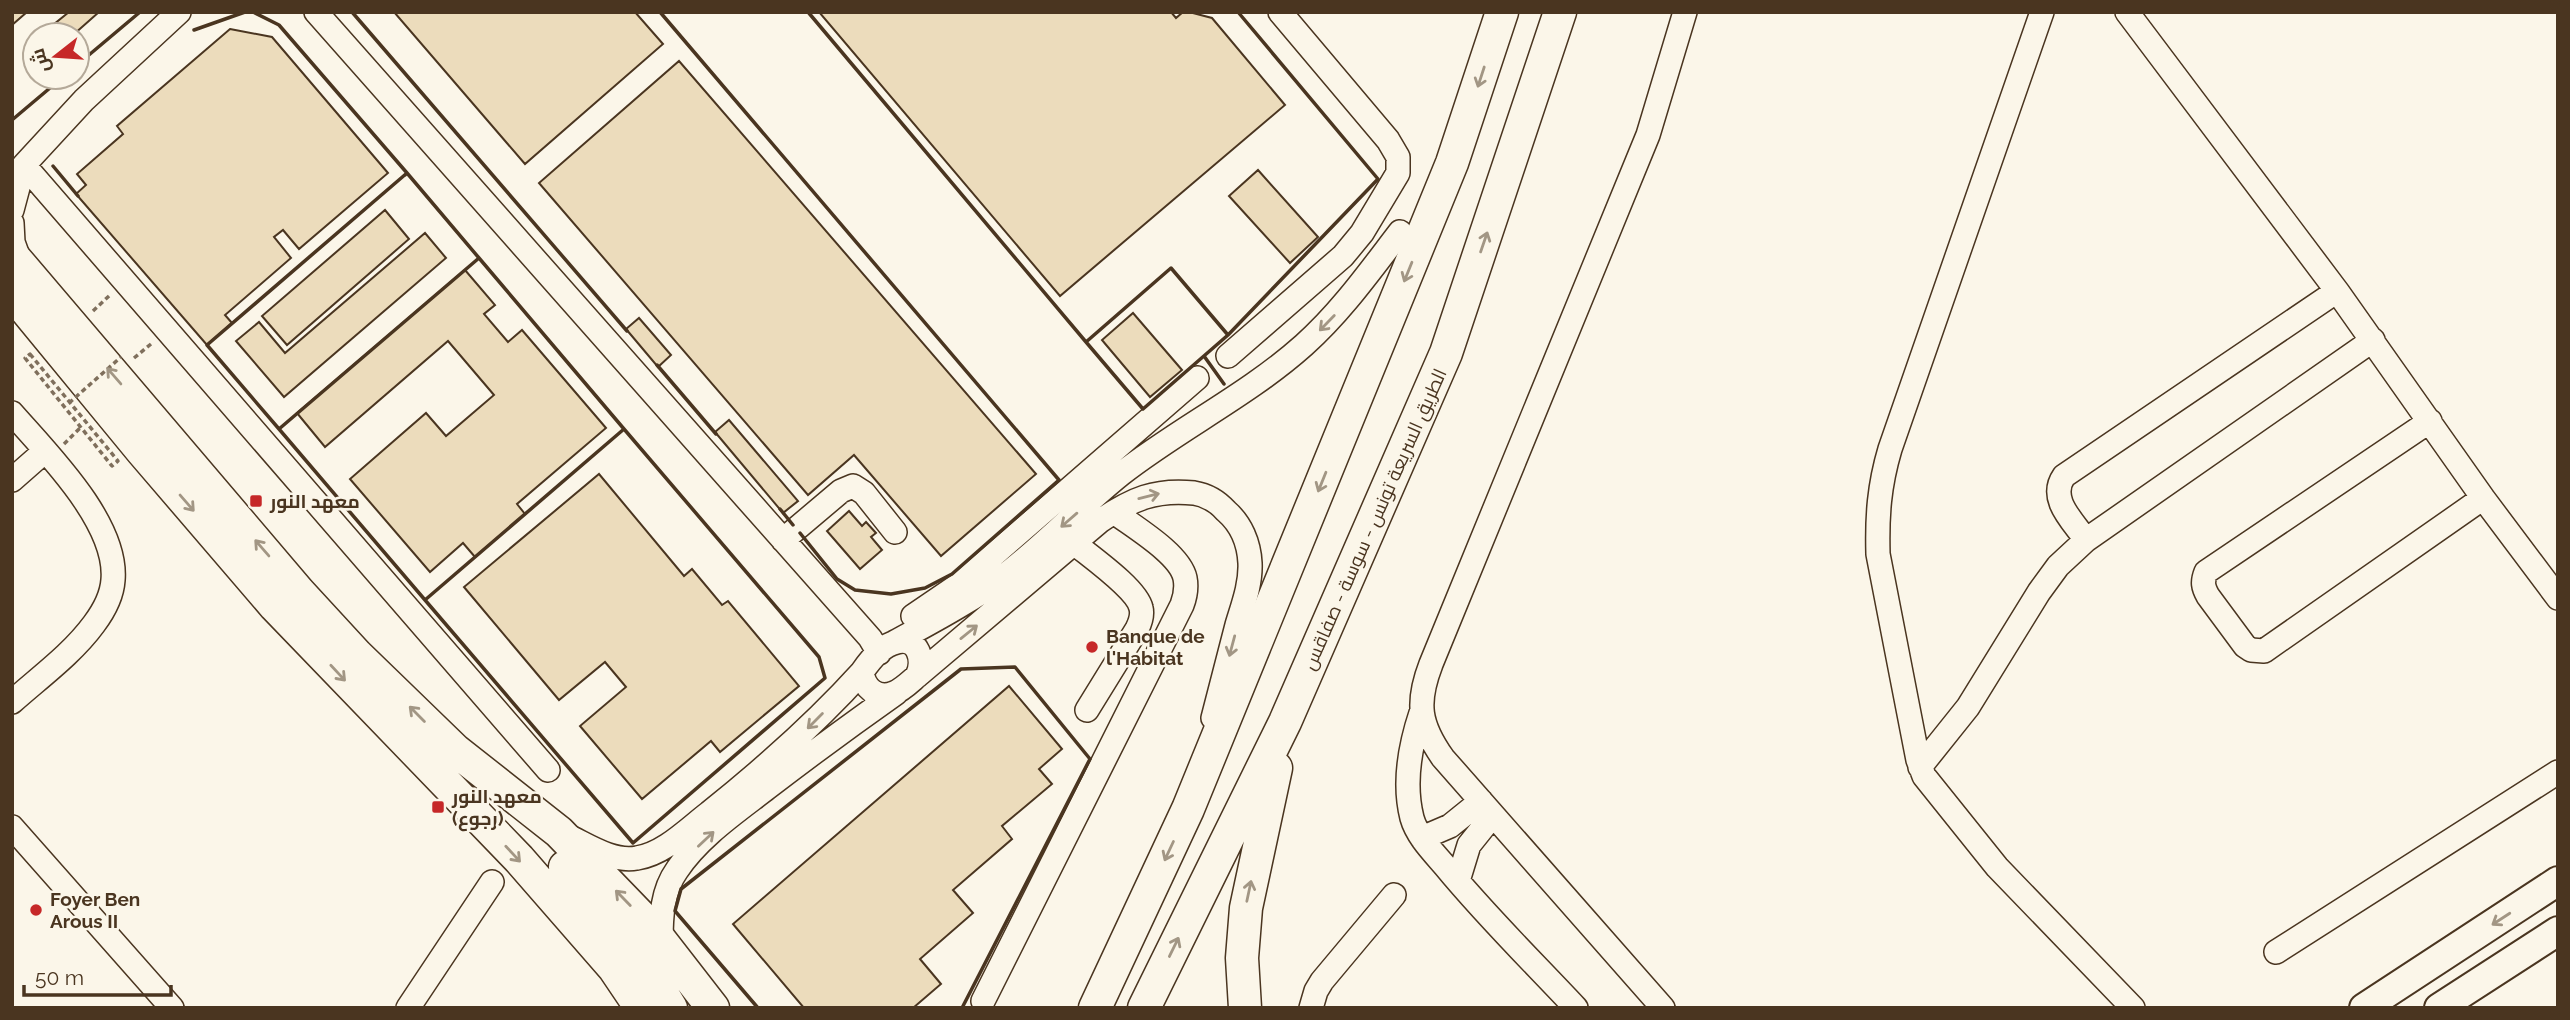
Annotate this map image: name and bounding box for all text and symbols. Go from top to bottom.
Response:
north arrow [21,21,91,91]
text: ش [26,46,55,76]
one-way arrow [1473,66,1486,88]
one-way arrow [1478,231,1491,253]
one-way arrow [1401,260,1414,282]
one-way arrow [1318,314,1335,331]
street label: الطريق السريعة تونس - سوسة - صفاقس [1297,365,1452,674]
one-way arrow [106,367,122,385]
one-way arrow [1315,471,1328,492]
one-way arrow [1137,489,1160,502]
place label: معهد النور [269,490,360,513]
marker: معهد النور [248,493,264,509]
one-way arrow [179,494,195,512]
one-way arrow [1060,512,1078,528]
one-way arrow [254,540,270,558]
one-way arrow [959,624,977,640]
place label: Banque de l'Habitat [1106,625,1205,669]
one-way arrow [1224,635,1237,657]
marker: Banque de l'Habitat [1084,639,1100,655]
one-way arrow [330,664,347,681]
one-way arrow [409,706,426,723]
one-way arrow [807,712,824,729]
place label: معهد النور (رجوع) [451,785,542,832]
marker: معهد النور (رجوع) [430,799,446,815]
one-way arrow [697,830,714,847]
one-way arrow [1162,839,1175,861]
one-way arrow [505,845,522,862]
one-way arrow [1243,880,1257,903]
place label: Foyer Ben Arous II [50,888,140,932]
one-way arrow [615,890,632,907]
marker: Foyer Ben Arous II [28,902,44,918]
one-way arrow [2491,912,2511,926]
one-way arrow [1168,937,1182,958]
scale bar [24,954,172,998]
text: 50 m [35,965,84,990]

